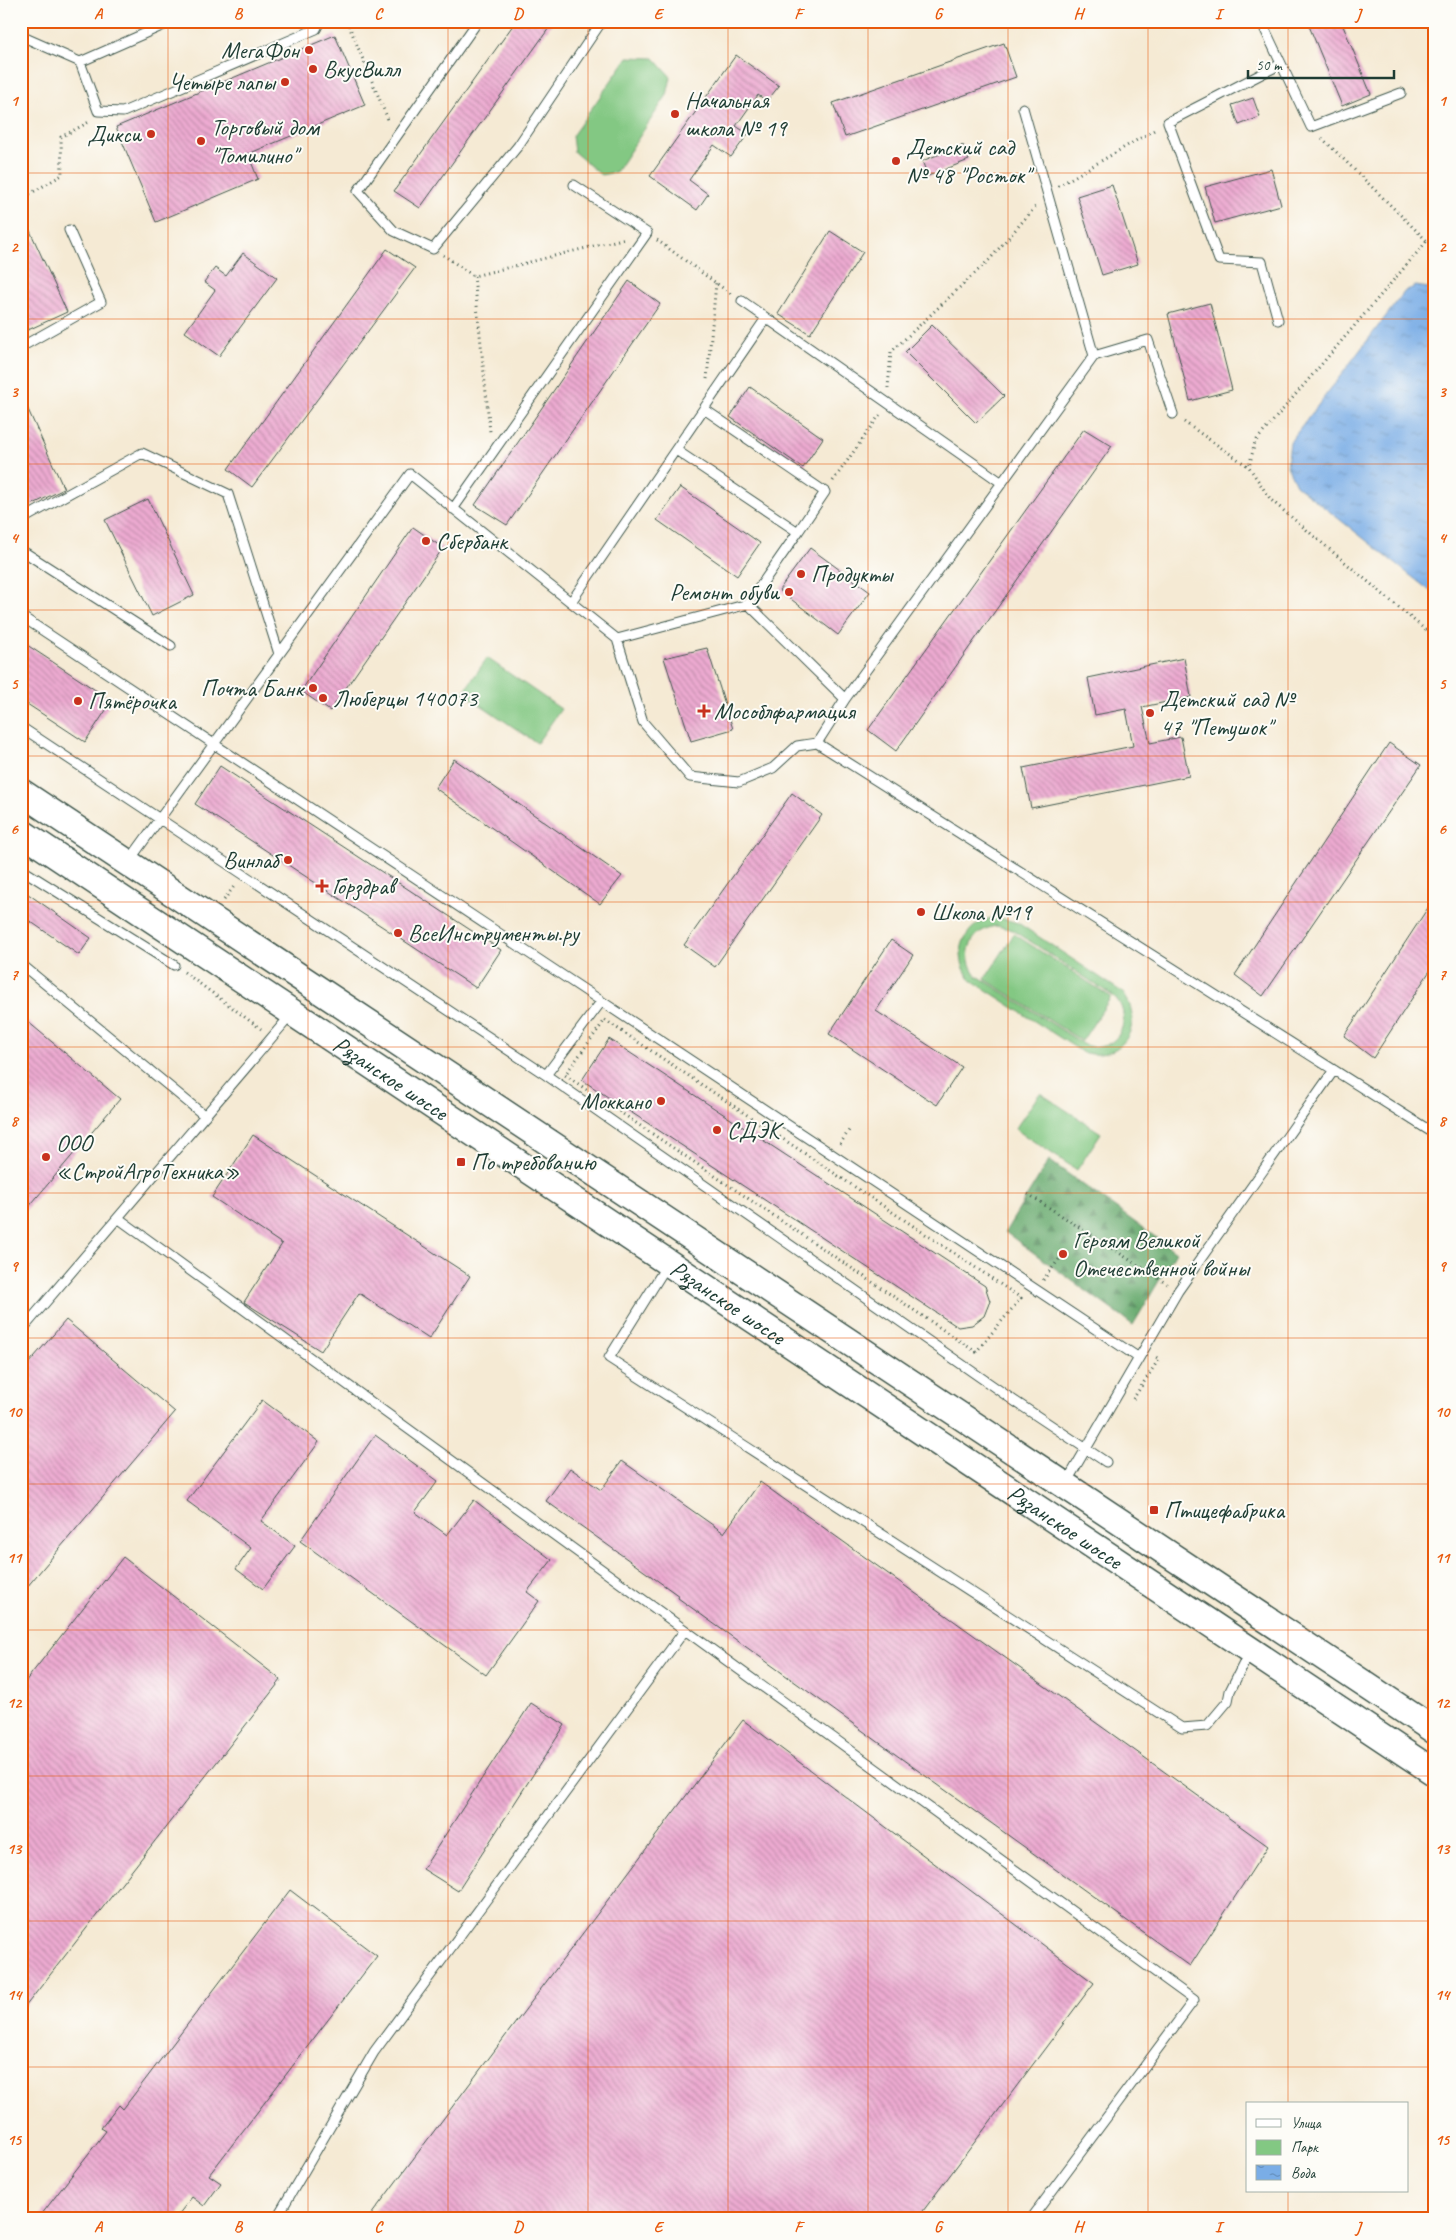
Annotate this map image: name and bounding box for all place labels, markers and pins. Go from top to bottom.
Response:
place label: МегаФон [221,35,300,65]
marker: МегаФон [303,44,315,56]
place label: ВкусВилл [323,54,401,84]
marker: ВкусВилл [307,63,319,75]
place label: Четыре лапы [169,67,277,97]
marker: Четыре лапы [279,76,291,88]
place label: Начальная школа № 19 [685,85,788,143]
marker: Начальная школа № 19 [669,108,681,120]
place label: Торговый дом "Томилино" [211,112,321,170]
place label: Дикси [87,119,142,149]
marker: Дикси [145,128,157,140]
place label: Детский сад № 48 "Росток" [906,132,1035,190]
marker: Торговый дом "Томилино" [195,135,207,147]
marker: Детский сад № 48 "Росток" [890,155,902,167]
place label: Сбербанк [436,526,509,556]
marker: Сбербанк [420,535,432,547]
place label: Продукты [811,559,895,589]
marker: Продукты [795,568,807,580]
place label: Ремонт обуви [670,577,780,607]
marker: Ремонт обуви [783,586,795,598]
place label: Почта Банк [201,673,305,703]
marker: Почта Банк [307,682,319,694]
place label: Люберцы 140073 [333,683,480,713]
place label: Детский сад № 47 "Петушок" [1160,684,1296,742]
place label: Пятёрочка [88,686,177,716]
marker: Люберцы 140073 [317,692,329,704]
marker: Пятёрочка [72,695,84,707]
place label: Мособлфармация [714,696,857,726]
marker: Мособлфармация [698,705,710,717]
marker: Детский сад № 47 "Петушок" [1144,707,1156,719]
place label: Винлаб [223,845,283,875]
marker: Винлаб [282,854,294,866]
place label: Горздрав [332,871,399,901]
marker: Горздрав [316,880,328,892]
place label: Школа №19 [931,897,1033,927]
marker: Школа №19 [915,906,927,918]
place label: ВсеИнструменты.ру [408,918,580,948]
marker: ВсеИнструменты.ру [392,927,404,939]
place label: Моккано [580,1086,653,1116]
marker: Моккано [655,1095,667,1107]
place label: СДЭК [727,1115,785,1145]
marker: СДЭК [711,1124,723,1136]
place label: ООО «СтройАгроТехника» [56,1128,240,1186]
place label: По требованию [471,1147,597,1177]
marker: ООО «СтройАгроТехника» [40,1151,52,1163]
marker: По требованию [455,1156,467,1168]
place label: Героям Великой Отечественной войны [1073,1225,1251,1283]
marker: Героям Великой Отечественной войны [1057,1248,1069,1260]
place label: Птицефабрика [1164,1495,1285,1525]
marker: Птицефабрика [1148,1504,1160,1516]

